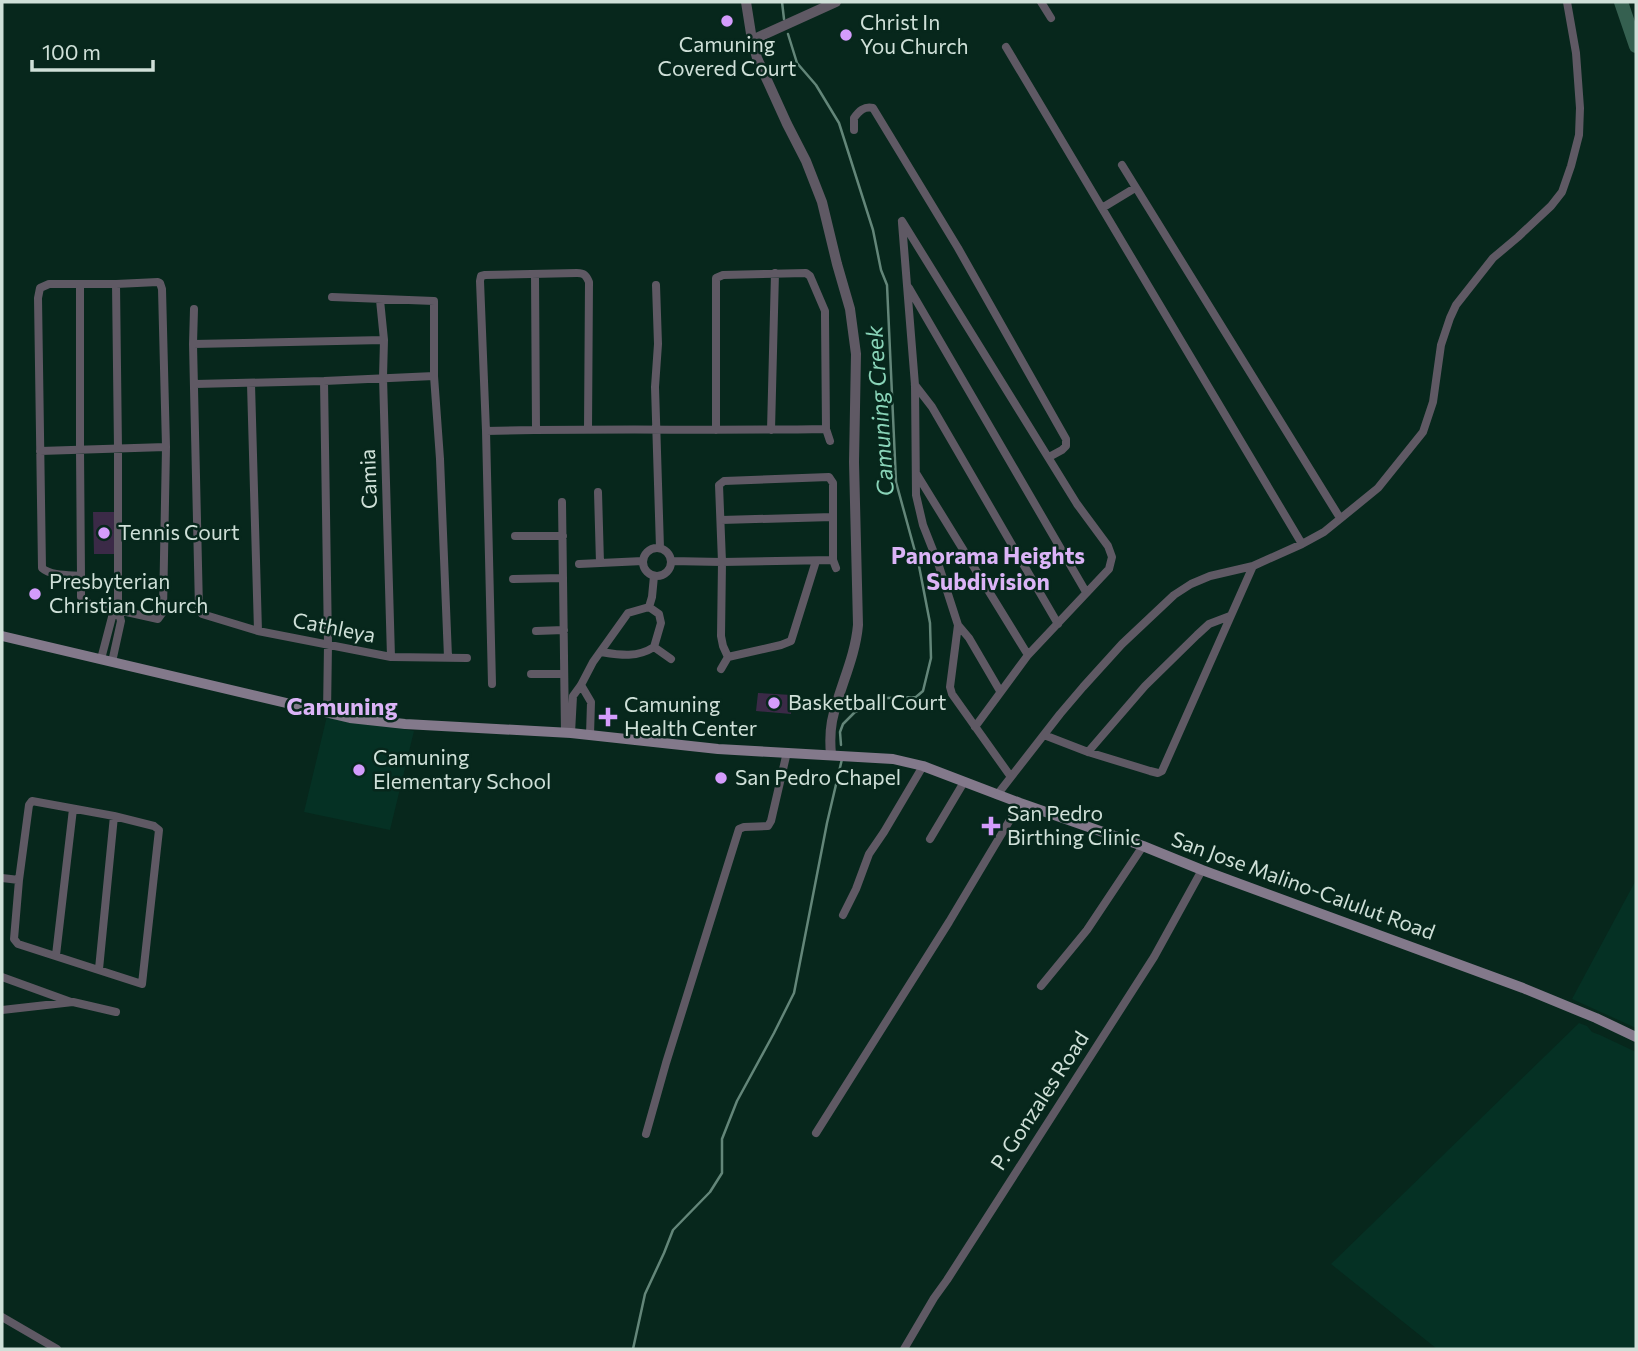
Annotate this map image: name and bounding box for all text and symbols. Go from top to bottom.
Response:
place label: Christ In You Church [860,9,969,58]
marker: Camuning Covered Court [719,13,735,29]
marker: Christ In You Church [838,27,854,43]
scale bar [32,28,152,72]
place label: Camuning Covered Court [658,31,796,80]
text: 100 m [42,39,101,64]
water label: Camuning Creek [859,324,899,497]
street label: Camia [354,449,381,510]
place label: Tennis Court [118,519,240,544]
marker: Tennis Court [96,525,112,541]
district label: Panorama Heights Subdivision [891,541,1085,595]
place label: Presbyterian Christian Church [49,568,208,617]
marker: Presbyterian Christian Church [27,586,43,602]
street label: Cathleya [291,606,378,647]
place label: Basketball Court [788,689,946,714]
district label: Camuning [286,691,398,720]
place label: Camuning Health Center [624,691,757,740]
marker: Basketball Court [766,695,782,711]
marker: Camuning Health Center [598,707,618,727]
place label: Camuning Elementary School [373,744,551,793]
marker: Camuning Elementary School [351,762,367,778]
place label: San Pedro Chapel [735,764,901,789]
marker: San Pedro Chapel [713,770,729,786]
place label: San Pedro Birthing Clinic [1007,800,1141,849]
marker: San Pedro Birthing Clinic [981,816,1001,836]
street label: San Jose Malino-Calulut Road [1168,825,1439,944]
street label: P. Gonzales Road [985,1026,1093,1174]

